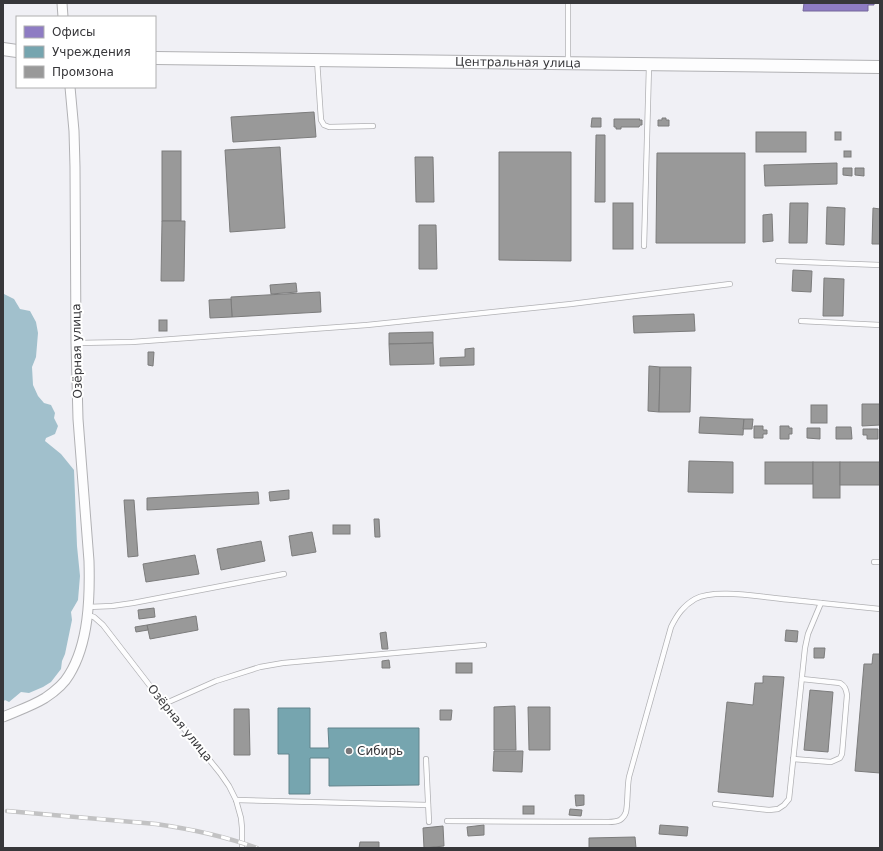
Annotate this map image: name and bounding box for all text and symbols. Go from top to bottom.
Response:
legend [16,16,156,88]
text: Офисы [52,25,96,39]
text: Учреждения [52,45,131,59]
street label: Центральная улица [455,55,581,70]
text: Промзона [52,65,114,79]
street label: Озёрная улица [69,303,85,399]
street label: Озёрная улица [145,682,215,764]
place label: Сибирь [357,744,403,758]
marker: Сибирь [344,746,354,756]

